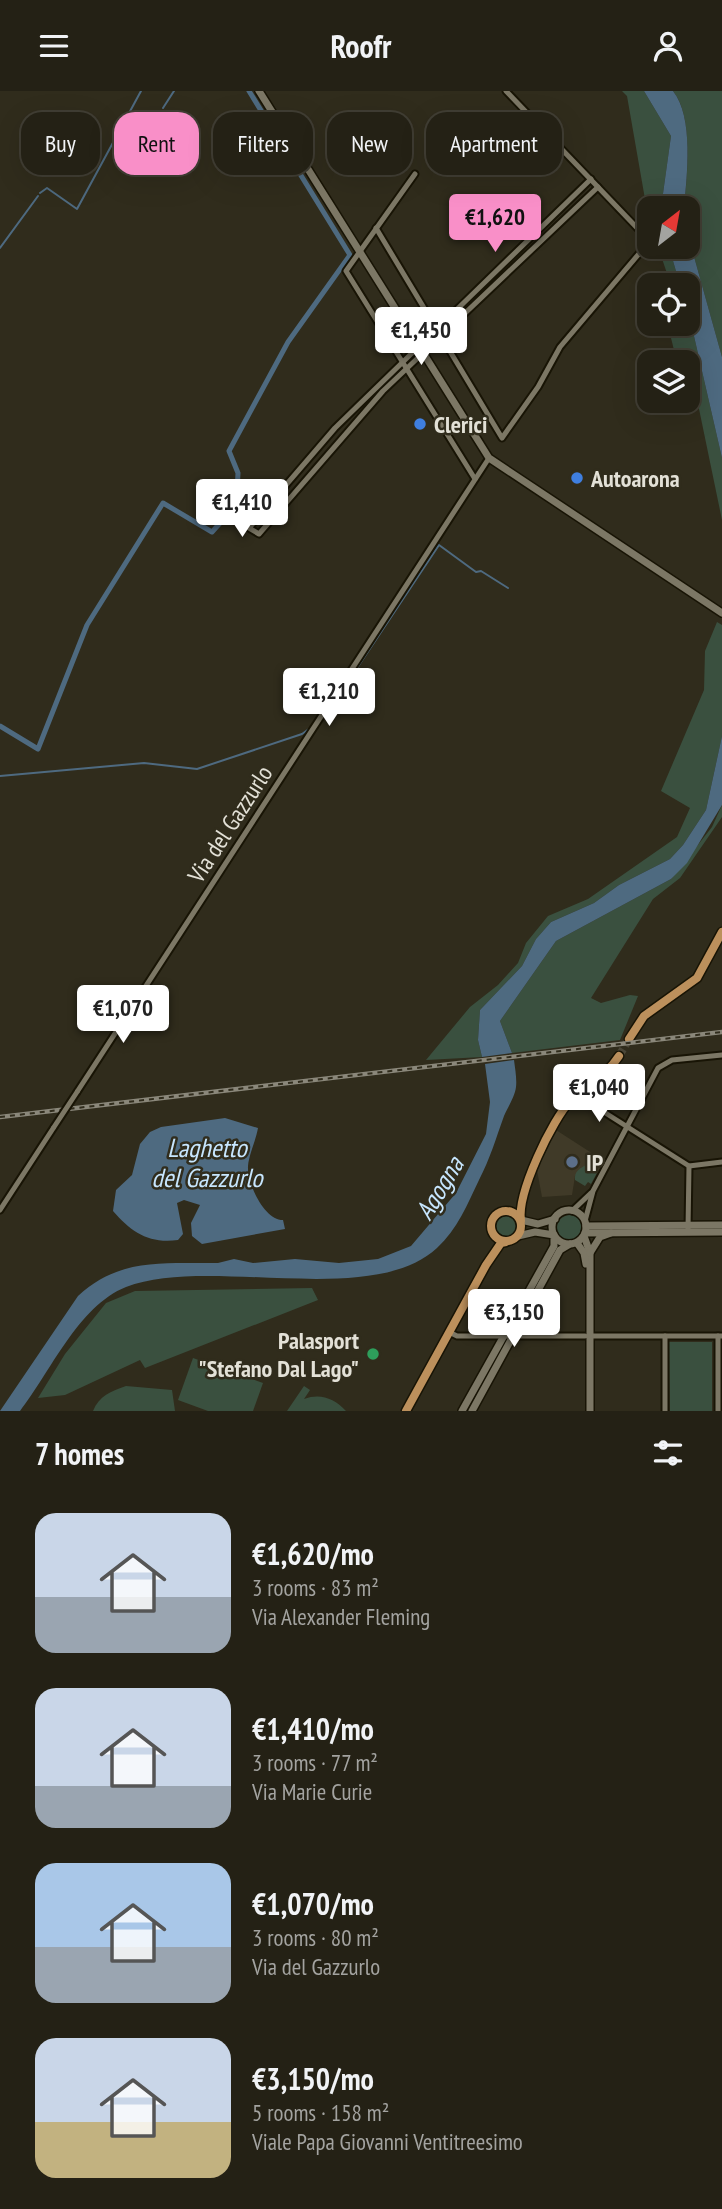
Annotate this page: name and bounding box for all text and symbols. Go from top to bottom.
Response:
text: Roofr [331,25,391,67]
icon: menu [35,27,73,65]
icon: person [649,27,687,65]
chip: Buy [21,112,100,175]
chip: Rent [114,112,199,175]
chip: Filters [213,112,313,175]
chip: New [327,112,412,175]
chip: Apartment [426,112,562,175]
pin: €1,620 [438,195,552,254]
north arrow [637,196,700,259]
map controls [637,196,700,413]
text: €1,620 [465,202,525,231]
button: locate [637,273,700,336]
pin: €1,450 [364,307,478,367]
text: €1,450 [391,315,451,344]
button: layers [637,350,700,413]
place label: Clerici [434,409,487,440]
marker: Clerici [412,416,428,432]
place label: Autoarona [590,463,680,494]
marker: Autoarona [569,470,585,486]
pin: €1,410 [185,479,299,539]
text: €1,410 [212,487,272,516]
pin: €1,210 [272,669,386,728]
text: €1,210 [299,676,359,705]
street label: Via del Gazzurlo [180,760,279,889]
pin: €1,070 [66,985,180,1045]
text: €1,070 [93,993,153,1022]
pin: €1,040 [542,1065,656,1124]
text: €1,040 [569,1072,629,1101]
water label: Laghetto del Gazzurlo [151,1131,264,1194]
place label: IP [586,1147,604,1178]
water label: Agogna [407,1149,471,1225]
marker: IP [564,1154,580,1170]
pin: €3,150 [457,1289,571,1349]
text: €3,150 [484,1297,544,1326]
place label: Palasport "Stefano Dal Lago" [198,1325,359,1384]
marker: Palasport "Stefano Dal Lago" [365,1346,381,1362]
text: 7 homes [35,1434,124,1473]
icon: filters [649,1434,687,1472]
text: €1,620/mo [252,1534,374,1573]
icon: home [91,1541,175,1625]
text: 3 rooms · 83 m² [252,1573,379,1602]
text: Via Alexander Fleming [252,1602,430,1631]
text: €1,410/mo [252,1709,374,1748]
icon: home [91,1716,175,1800]
text: 3 rooms · 77 m² [252,1748,378,1777]
text: Via Marie Curie [252,1777,372,1806]
text: €1,070/mo [252,1884,374,1923]
icon: home [91,1891,175,1975]
text: 3 rooms · 80 m² [252,1923,379,1952]
text: Via del Gazzurlo [252,1952,380,1981]
text: €3,150/mo [252,2059,374,2098]
icon: home [91,2066,175,2150]
text: 5 rooms · 158 m² [252,2098,389,2127]
text: Viale Papa Giovanni Ventitreesimo [252,2127,523,2156]

